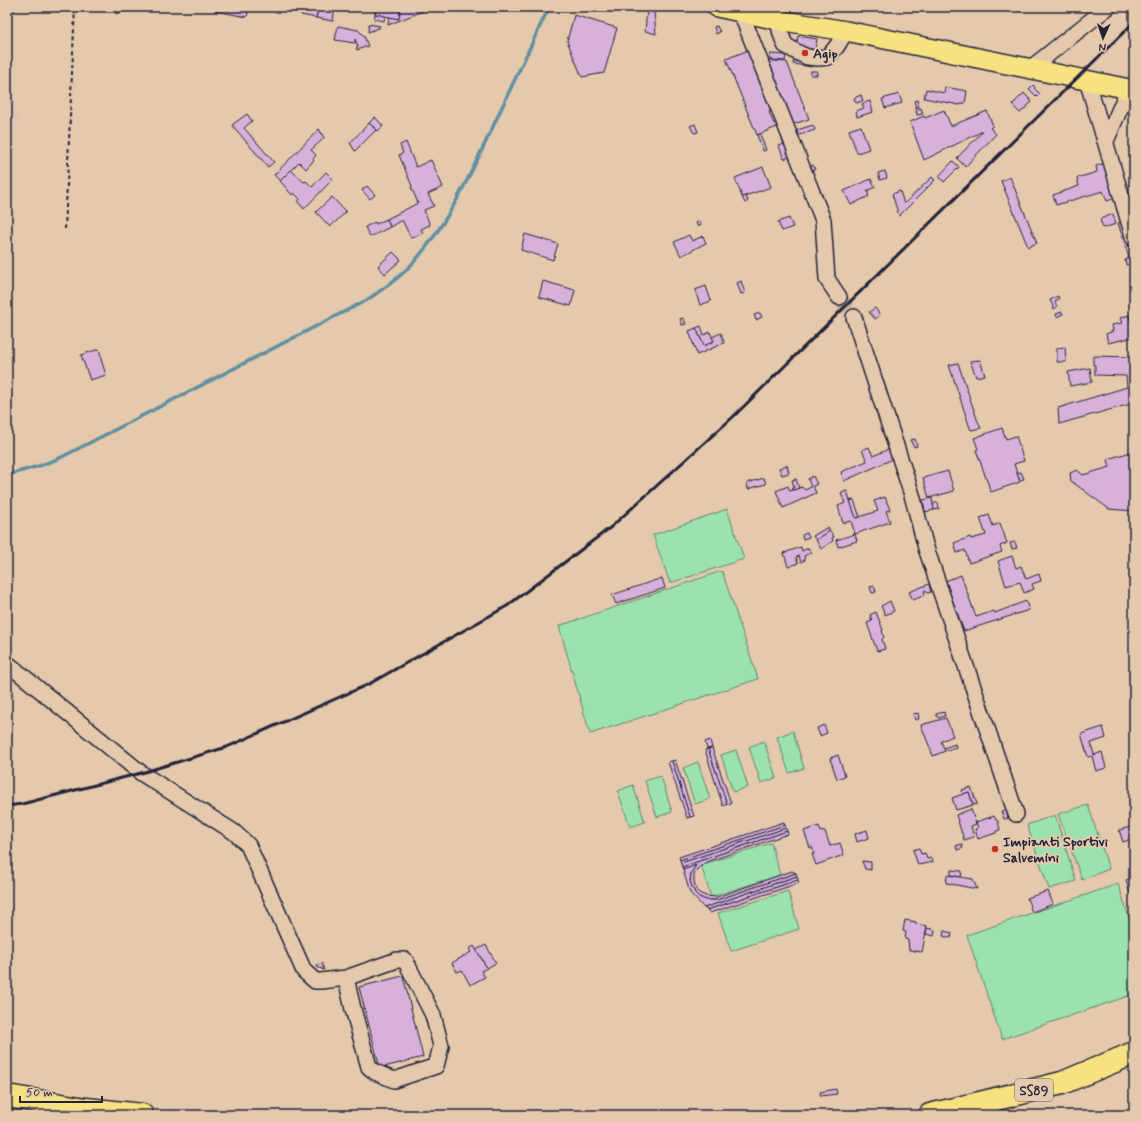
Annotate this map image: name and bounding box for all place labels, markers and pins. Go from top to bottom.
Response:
place label: Agip [813,45,838,64]
marker: Agip [800,48,810,58]
place label: Impianti Sportivi Salvemini [1003,833,1108,867]
marker: Impianti Sportivi Salvemini [990,844,1000,854]

